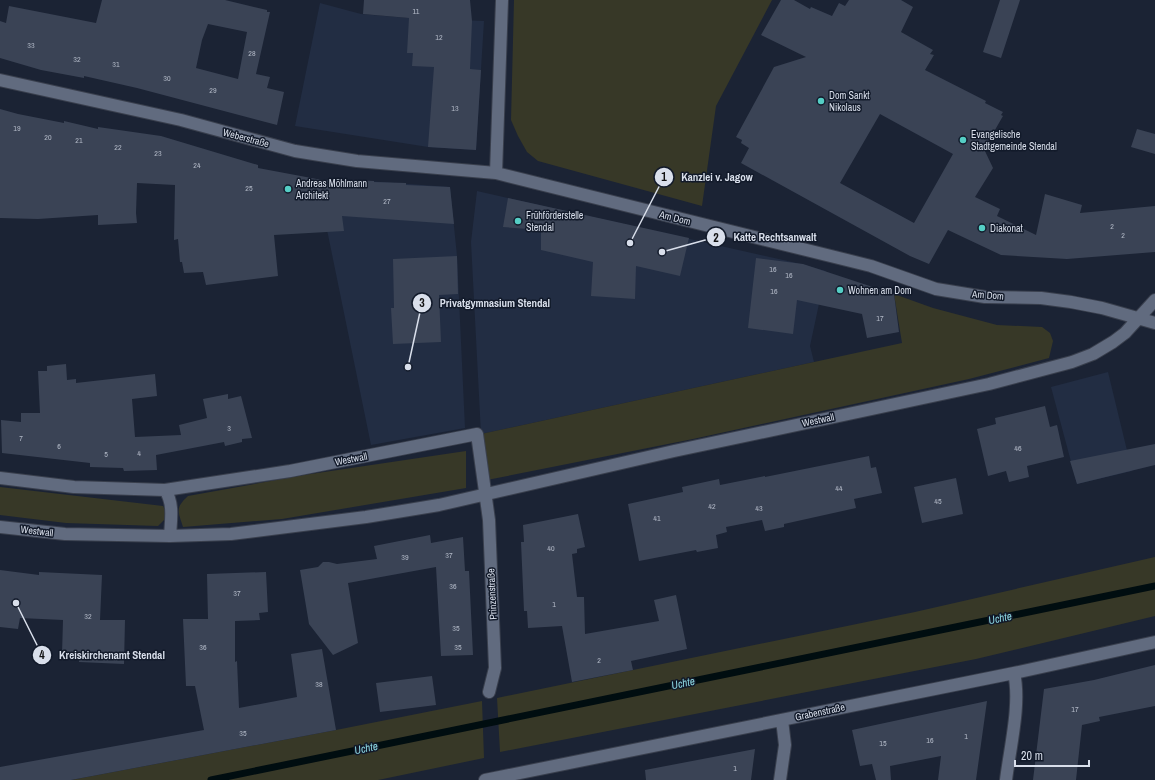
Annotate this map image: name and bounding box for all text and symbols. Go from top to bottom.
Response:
house number: 11 [413,6,420,16]
house number: 12 [435,32,443,42]
house number: 33 [27,40,35,50]
house number: 28 [248,48,256,58]
house number: 32 [73,54,81,64]
house number: 31 [112,59,120,69]
house number: 30 [163,73,171,83]
house number: 29 [209,85,217,95]
place label: Dom Sankt Nikolaus [829,89,870,114]
marker: Dom Sankt Nikolaus [816,96,826,106]
house number: 13 [451,103,459,113]
house number: 19 [13,123,21,133]
street label: Weberstraße [221,126,271,151]
place label: Evangelische Stadtgemeinde Stendal [971,128,1057,153]
house number: 20 [44,132,52,142]
house number: 21 [75,135,83,145]
marker: Evangelische Stadtgemeinde Stendal [958,135,968,145]
house number: 22 [114,142,122,152]
house number: 23 [154,148,162,158]
house number: 24 [193,160,201,170]
callout: Kanzlei v. Jagow [654,165,761,188]
text: 1 [661,169,667,185]
text: Kanzlei v. Jagow [681,170,753,184]
place label: Andreas Möhlmann Architekt [295,177,367,202]
house number: 25 [245,183,253,193]
marker: Andreas Möhlmann Architekt [283,184,293,194]
house number: 27 [383,196,391,206]
street label: Am Dom [657,208,692,228]
place label: Frühförderstelle Stendal [526,209,584,234]
marker: Frühförderstelle Stendal [513,216,523,226]
house number: 2 [1110,221,1114,231]
place label: Diakonat [990,222,1024,235]
marker: Diakonat [977,223,987,233]
callout: Katte Rechtsanwalt [706,226,825,249]
text: 2 [713,230,719,246]
text: Katte Rechtsanwalt [733,230,817,244]
house number: 2 [1121,230,1125,240]
house number: 16 [769,264,777,274]
house number: 16 [785,270,793,280]
place label: Wohnen am Dom [848,284,912,297]
marker: Wohnen am Dom [835,285,845,295]
house number: 16 [770,286,778,296]
street label: Am Dom [971,287,1005,303]
callout: Privatgymnasium Stendal [412,291,558,314]
text: 3 [419,295,425,311]
text: Privatgymnasium Stendal [440,296,550,310]
house number: 17 [876,313,884,323]
street label: Westwall [801,410,835,430]
house number: 3 [227,423,231,433]
house number: 7 [19,433,23,443]
house number: 6 [57,441,61,451]
house number: 46 [1014,443,1022,453]
house number: 4 [137,448,141,458]
house number: 5 [104,449,108,459]
street label: Westwall [334,449,368,468]
house number: 44 [835,483,843,493]
house number: 45 [934,496,942,506]
house number: 42 [708,501,716,511]
house number: 43 [755,503,763,513]
house number: 41 [653,513,661,523]
street label: Westwall [20,523,54,539]
house number: 40 [547,543,555,553]
house number: 37 [445,550,453,560]
house number: 39 [401,552,409,562]
street label: Prinzenstraße [484,568,500,620]
house number: 36 [449,581,457,591]
house number: 37 [233,588,241,598]
house number: 1 [552,599,556,609]
water label: Uchte [987,609,1013,627]
house number: 32 [84,611,92,621]
house number: 35 [452,623,460,633]
house number: 36 [199,642,207,652]
house number: 35 [454,642,462,652]
callout: Kreiskirchenamt Stendal [32,643,173,666]
text: 4 [39,647,45,663]
text: Kreiskirchenamt Stendal [59,648,165,662]
house number: 2 [597,655,601,665]
water label: Uchte [670,674,696,692]
house number: 38 [315,679,323,689]
street label: Grabenstraße [794,700,847,724]
house number: 17 [1071,704,1079,714]
house number: 35 [239,728,247,738]
house number: 1 [964,731,968,741]
house number: 16 [926,735,934,745]
house number: 15 [879,738,887,748]
water label: Uchte [353,739,379,757]
scale bar [1015,742,1089,768]
text: 20 m [1021,748,1043,764]
house number: 1 [733,763,737,773]

